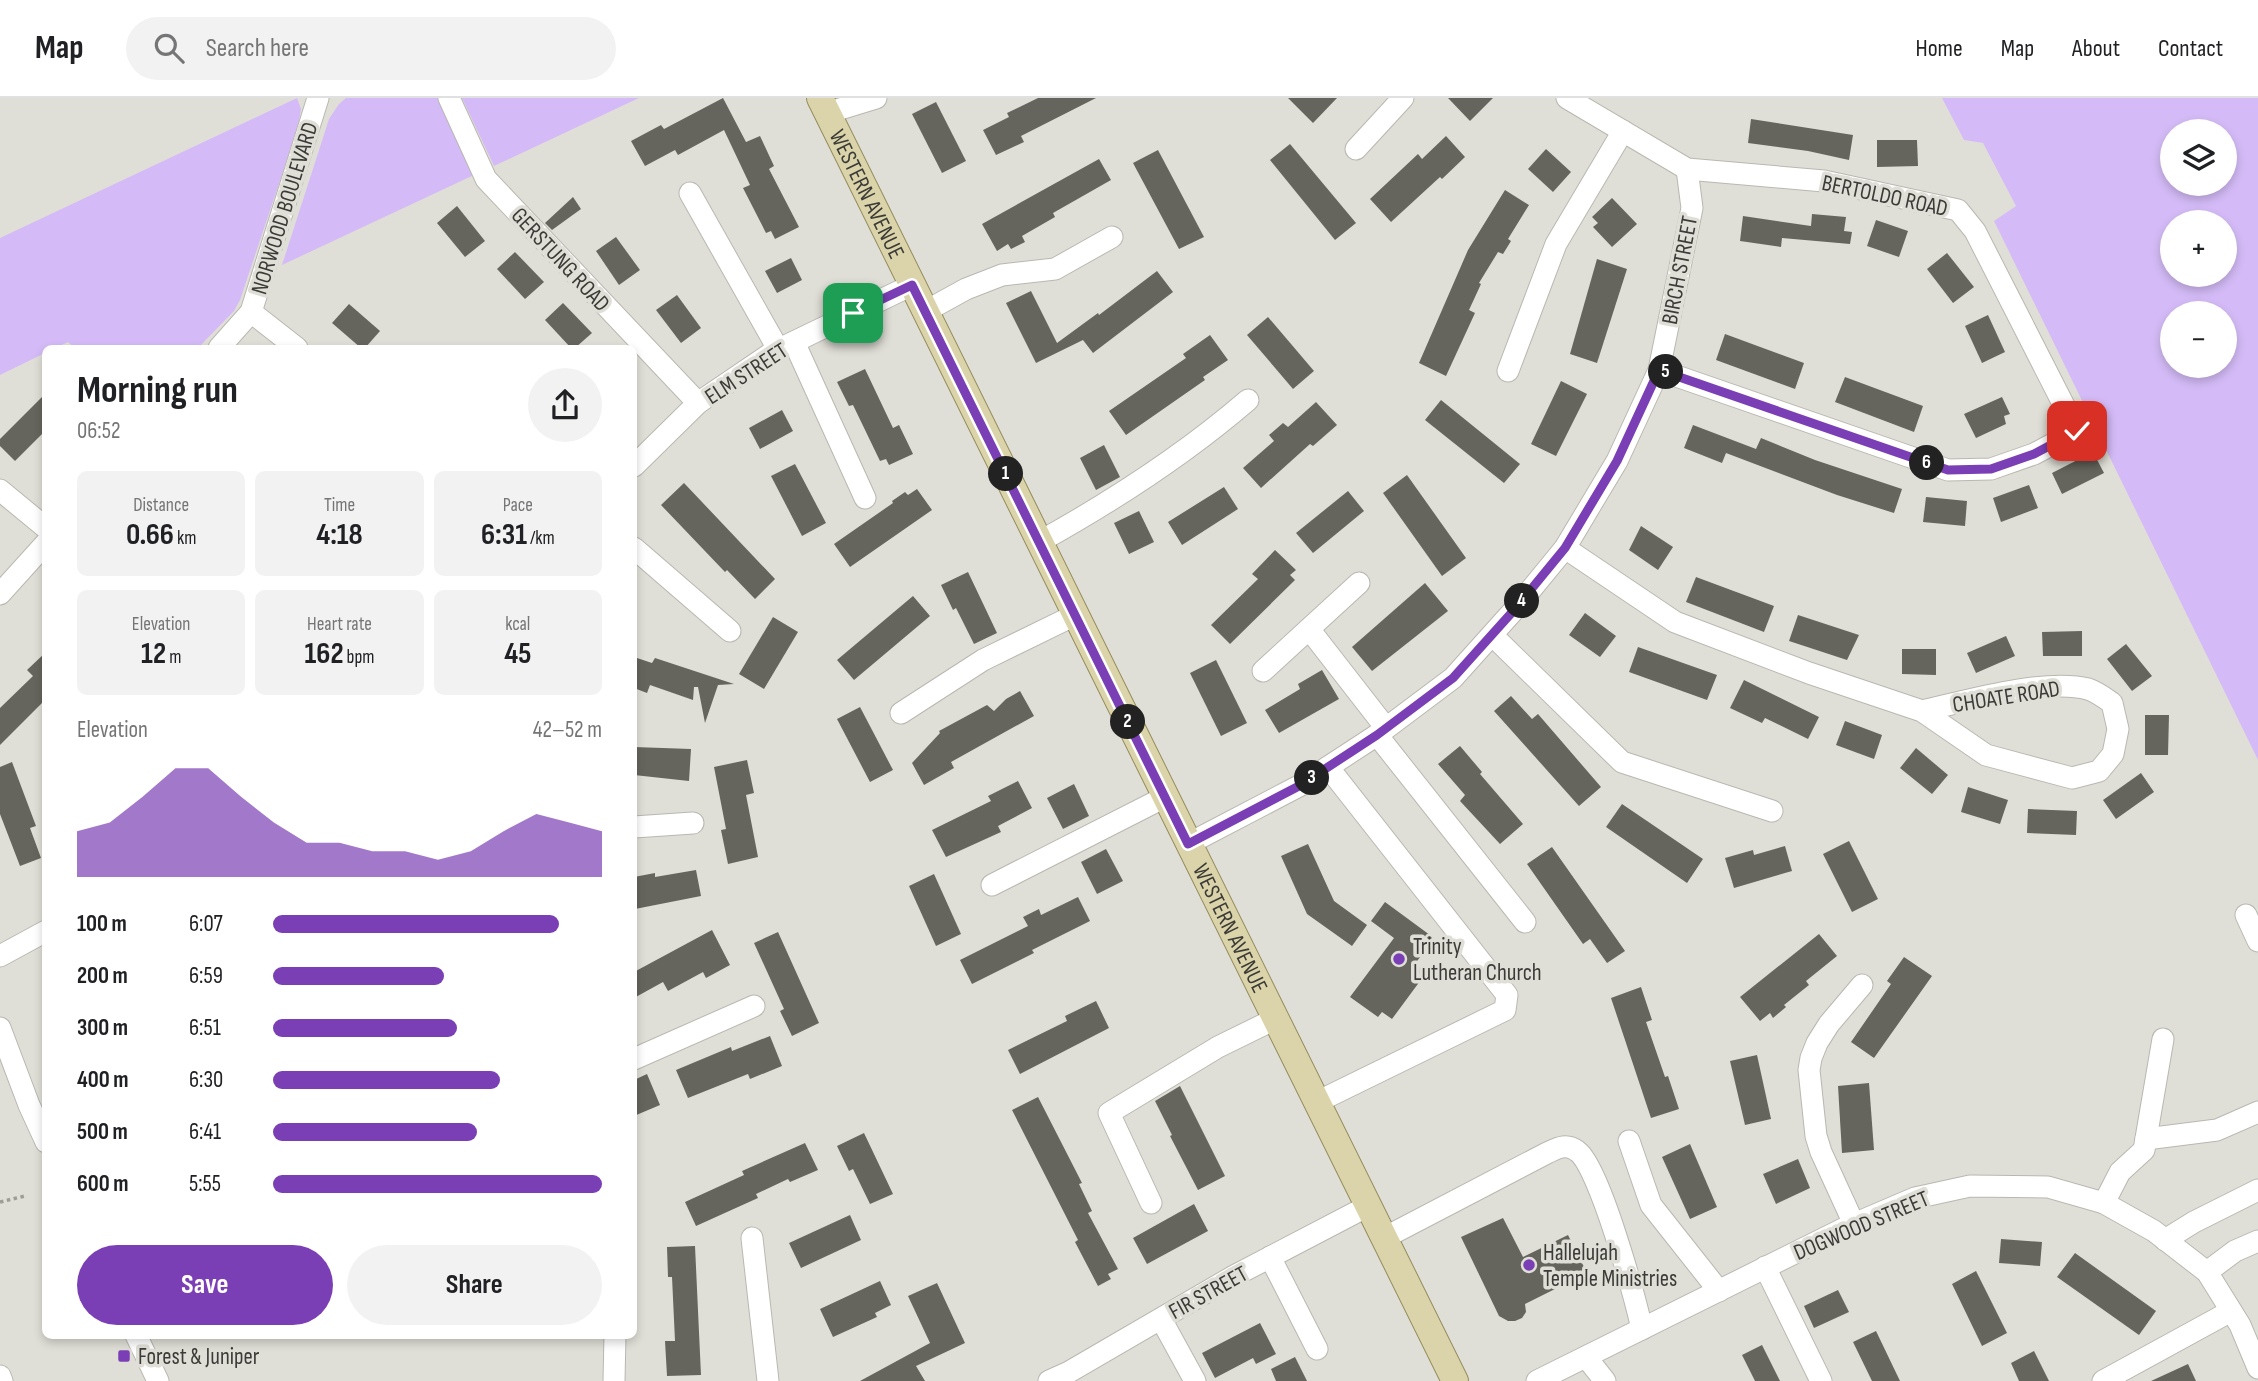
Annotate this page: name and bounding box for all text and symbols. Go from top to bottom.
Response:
search box [126,17,616,80]
text: Map [35,28,84,68]
icon: search [150,29,188,67]
text: Search here [206,33,309,64]
text: Home [1915,34,1963,63]
text: Map [2001,34,2034,63]
text: About [2072,34,2120,63]
text: Contact [2158,34,2223,63]
street label: NORWOOD BOULEVARD [245,119,324,298]
map controls [2160,119,2237,378]
button: layers [2160,119,2237,196]
street label: WESTERN AVENUE [823,125,910,264]
street label: BERTOLDO ROAD [1819,169,1950,223]
street label: GERSTUNG ROAD [505,202,615,317]
button: + [2160,210,2237,287]
street label: BIRCH STREET [1656,214,1704,327]
pin [823,283,883,343]
icon: arrive [834,294,872,332]
button: − [2160,301,2237,378]
street label: ELM STREET [700,337,793,411]
pin: 5 [1648,354,1684,390]
text: 5 [1661,360,1670,383]
text: Morning run [77,368,238,413]
button: share [528,368,602,442]
pin [2047,401,2107,461]
icon: check [2058,412,2096,450]
text: 06:52 [77,417,120,445]
pin: 6 [1910,446,1944,480]
text: 6 [1922,451,1931,474]
pin: 1 [988,456,1024,492]
text: 1 [1002,462,1009,485]
text: Distance [133,494,189,517]
text: Time [324,494,355,517]
text: Pace [503,494,533,517]
text: 0.66 [126,517,174,553]
text: 4:18 [316,517,363,553]
text: 6:31 [481,517,527,553]
text: km [174,527,196,550]
text: /km [527,527,555,550]
pin: 4 [1504,584,1540,618]
text: 4 [1517,589,1526,612]
text: Elevation [132,613,190,636]
text: Heart rate [307,613,372,636]
text: kcal [505,613,530,636]
text: 12 [141,636,166,672]
text: 162 [304,636,344,672]
text: 45 [504,636,531,672]
text: m [166,646,181,669]
text: bpm [344,646,375,669]
street label: CHOATE ROAD [1950,675,2062,719]
pin: 2 [1110,704,1146,740]
text: 2 [1123,710,1132,733]
text: Elevation [77,716,148,744]
text: 42–52 m [533,716,602,744]
pin: 3 [1294,760,1330,796]
text: 3 [1307,766,1316,789]
street label: WESTERN AVENUE [1186,859,1274,998]
text: 100 m [77,910,127,938]
text: 6:07 [189,910,223,938]
place label: Trinity Lutheran Church [1413,933,1542,987]
marker: Trinity Lutheran Church [1391,951,1407,967]
text: 200 m [77,962,128,990]
text: 6:59 [189,962,223,990]
text: 300 m [77,1014,128,1042]
text: 6:51 [189,1014,221,1042]
text: 400 m [77,1066,128,1094]
text: 6:30 [189,1066,223,1094]
text: 500 m [77,1118,128,1146]
text: 6:41 [189,1118,221,1146]
text: 600 m [77,1170,129,1198]
text: 5:55 [189,1170,221,1198]
street label: DOGWOOD STREET [1789,1185,1933,1267]
place label: Hallelujah Temple Ministries [1543,1239,1677,1293]
button: Save [77,1245,333,1325]
button: Share [347,1245,602,1325]
marker: Hallelujah Temple Ministries [1521,1257,1537,1273]
street label: FIR STREET [1164,1260,1253,1326]
place label: Forest & Juniper [138,1343,260,1371]
marker: Forest & Juniper [116,1348,132,1364]

